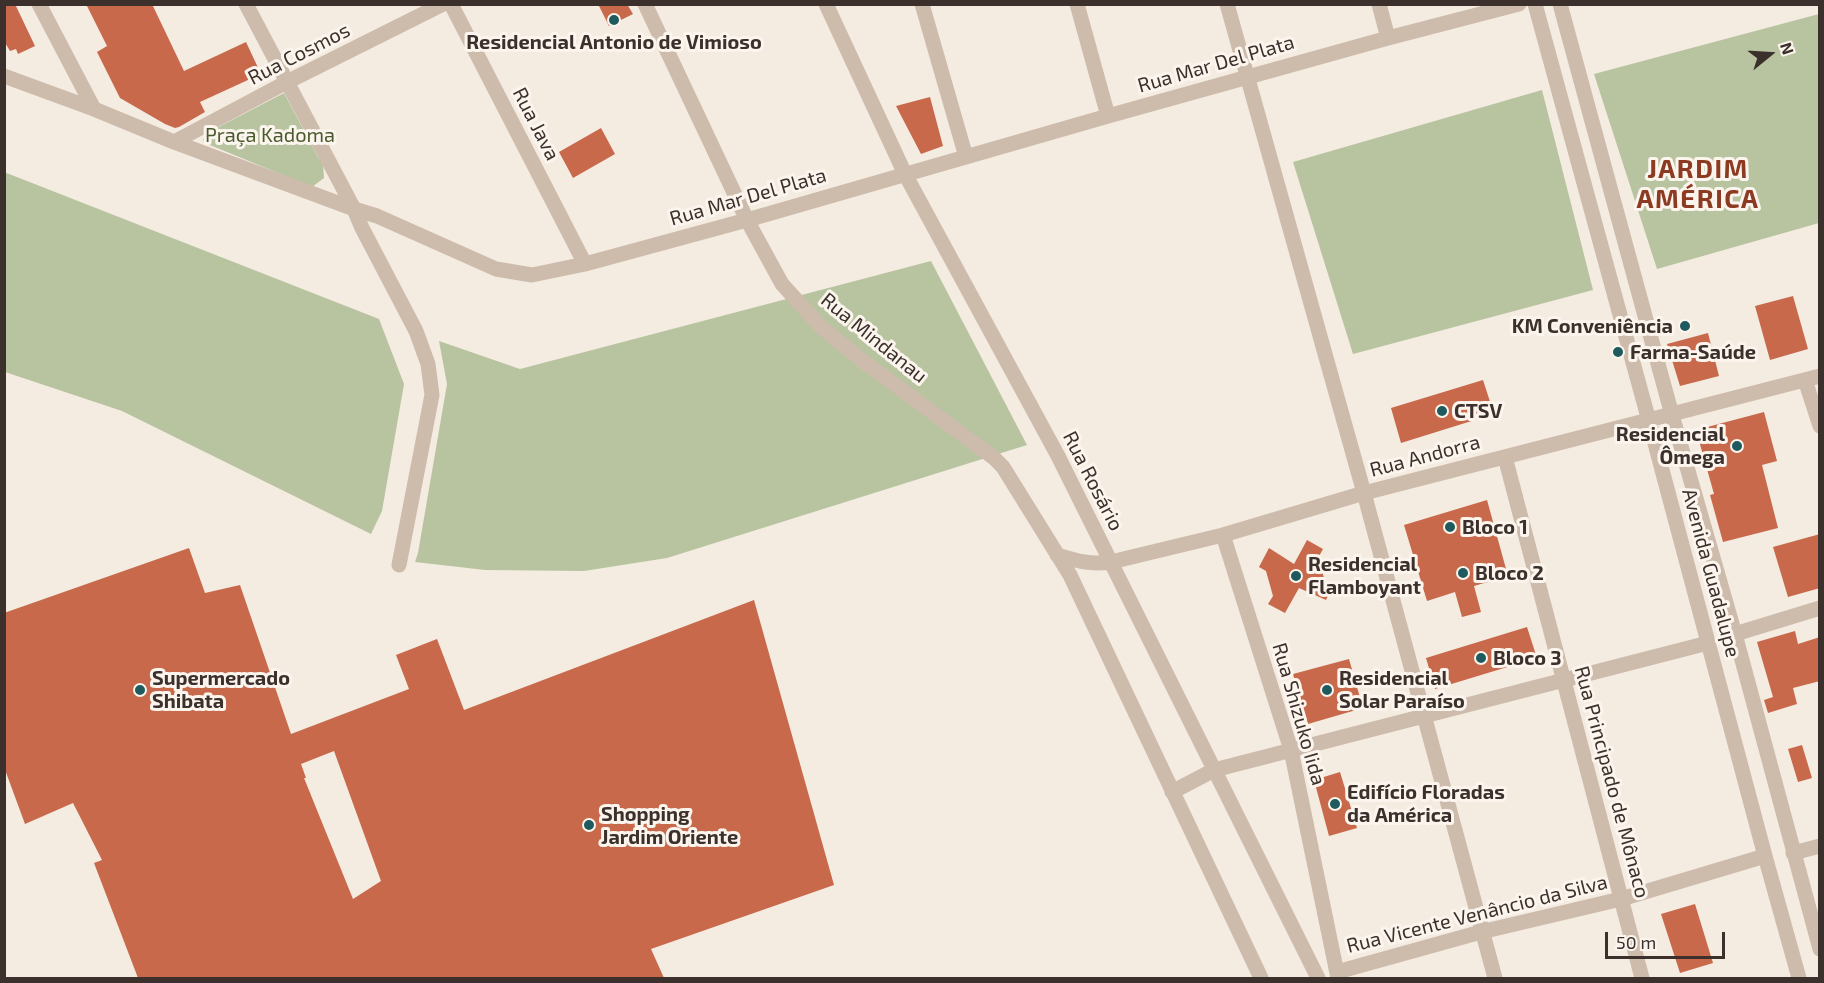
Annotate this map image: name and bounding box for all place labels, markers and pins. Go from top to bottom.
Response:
marker: Residencial Antonio de Vimioso [607,13,621,27]
place label: Residencial Antonio de Vimioso [466,30,762,54]
place label: KM Conveniência [1512,314,1673,338]
marker: KM Conveniência [1678,319,1692,333]
place label: Farma-Saúde [1630,340,1756,364]
marker: Farma-Saúde [1611,345,1625,359]
place label: CTSV [1454,399,1502,423]
marker: CTSV [1435,404,1449,418]
place label: Residencial Ômega [1616,422,1725,469]
marker: Residencial Ômega [1730,439,1744,453]
place label: Bloco 1 [1462,515,1528,539]
marker: Bloco 1 [1443,520,1457,534]
place label: Residencial Flamboyant [1308,552,1421,599]
place label: Bloco 2 [1475,561,1544,585]
marker: Bloco 2 [1456,566,1470,580]
marker: Residencial Flamboyant [1289,569,1303,583]
place label: Bloco 3 [1493,646,1562,670]
marker: Bloco 3 [1474,651,1488,665]
place label: Supermercado Shibata [152,666,290,713]
place label: Residencial Solar Paraíso [1339,666,1465,713]
marker: Supermercado Shibata [133,683,147,697]
marker: Residencial Solar Paraíso [1320,683,1334,697]
place label: Edifício Floradas da América [1347,780,1505,827]
marker: Edifício Floradas da América [1328,797,1342,811]
place label: Shopping Jardim Oriente [601,802,738,849]
marker: Shopping Jardim Oriente [582,818,596,832]

